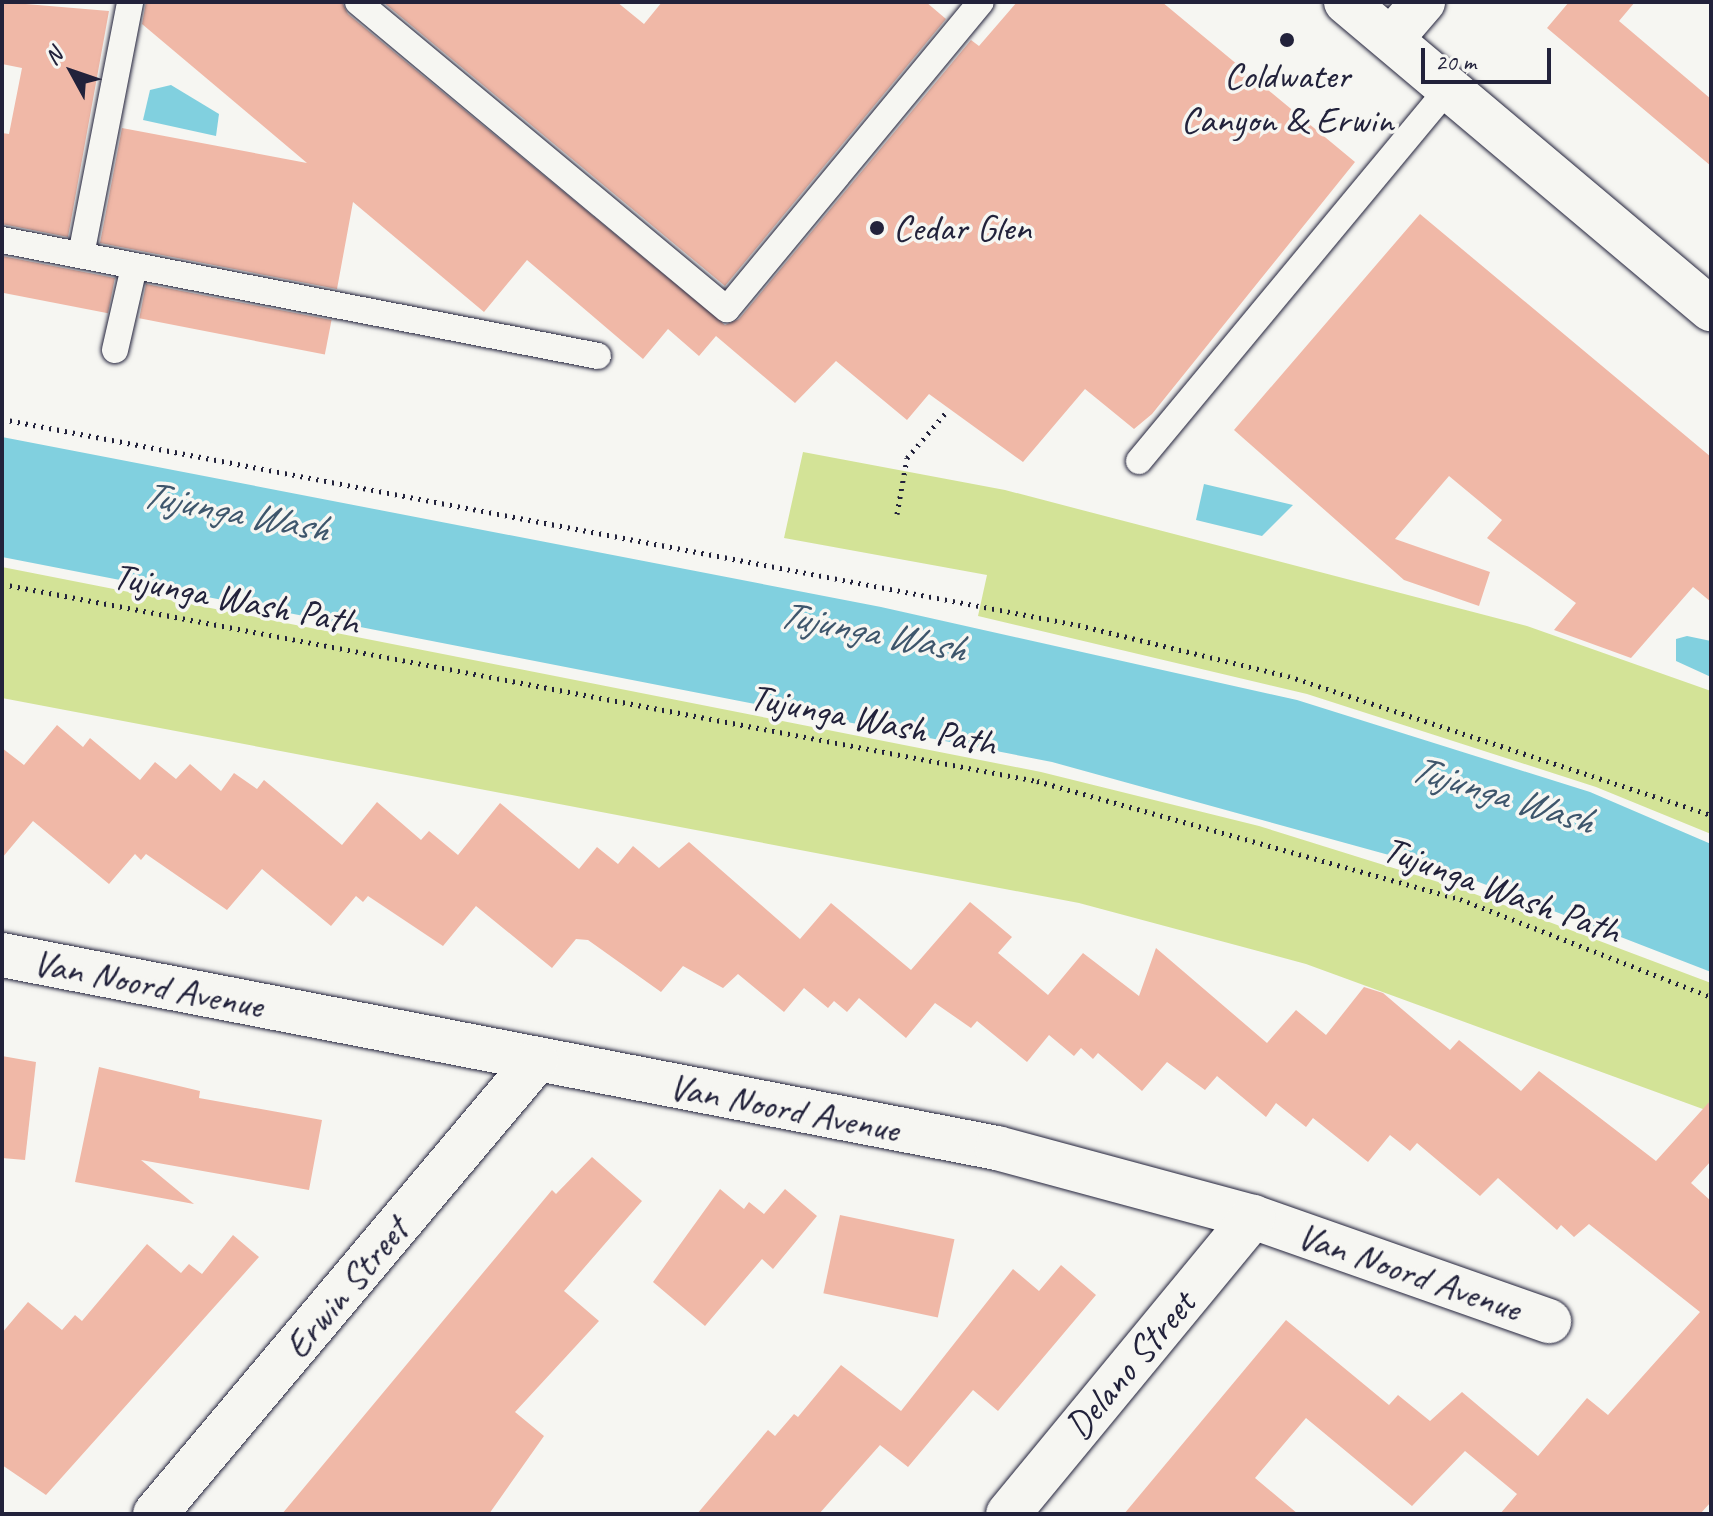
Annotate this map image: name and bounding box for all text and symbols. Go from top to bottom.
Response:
marker: Coldwater Canyon & Erwin [1278,31,1296,49]
north arrow [32,32,112,112]
scale bar [1425,32,1555,82]
text: N [39,42,69,71]
text: 20 m [1435,47,1476,77]
place label: Coldwater Canyon & Erwin [1181,53,1393,142]
place label: Cedar Glen [893,205,1031,251]
marker: Cedar Glen [868,219,886,237]
water label: Tujunga Wash [138,469,332,553]
street label: Tujunga Wash Path [108,553,364,645]
water label: Tujunga Wash [775,589,969,673]
street label: Tujunga Wash Path [745,674,1001,766]
water label: Tujunga Wash [1405,743,1599,845]
street label: Tujunga Wash Path [1376,826,1628,954]
street label: Van Noord Avenue [29,939,267,1029]
street label: Van Noord Avenue [665,1063,903,1153]
street label: Erwin Street [274,1208,418,1368]
street label: Van Noord Avenue [1291,1212,1527,1332]
street label: Delano Street [1055,1282,1205,1448]

